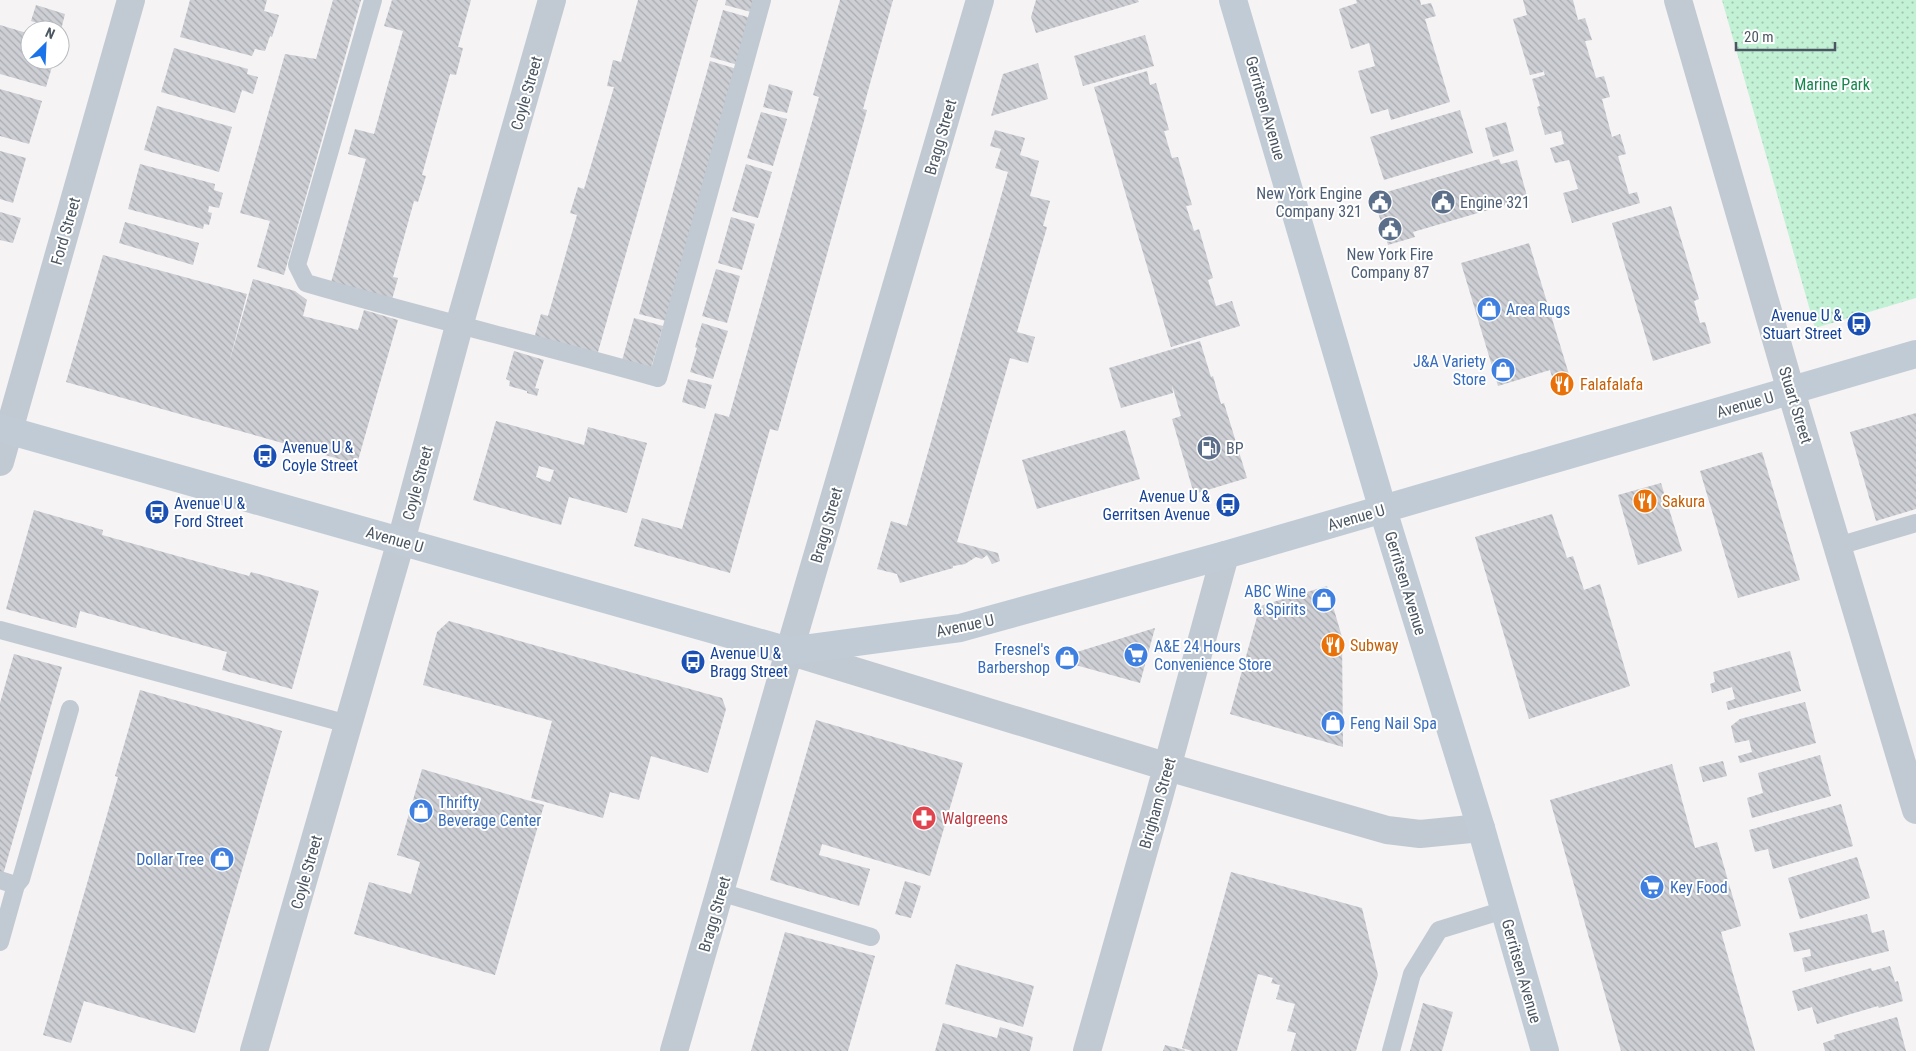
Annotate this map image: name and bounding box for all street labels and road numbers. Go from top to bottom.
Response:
street label: Coyle Street [507,54,546,132]
street label: Gerritsen Avenue [1242,54,1289,162]
street label: Bragg Street [921,97,960,177]
street label: Ford Street [47,195,84,267]
street label: Stuart Street [1775,364,1816,446]
street label: Avenue U [1714,387,1776,422]
street label: Coyle Street [398,444,437,522]
street label: Bragg Street [807,485,846,565]
street label: Avenue U [1325,500,1387,535]
street label: Avenue U [364,522,426,557]
street label: Gerritsen Avenue [1381,529,1430,637]
street label: Avenue U [934,610,996,641]
street label: Brigham Street [1135,755,1180,851]
street label: Coyle Street [287,833,326,911]
street label: Bragg Street [695,874,734,954]
street label: Gerritsen Avenue [1498,917,1545,1025]

